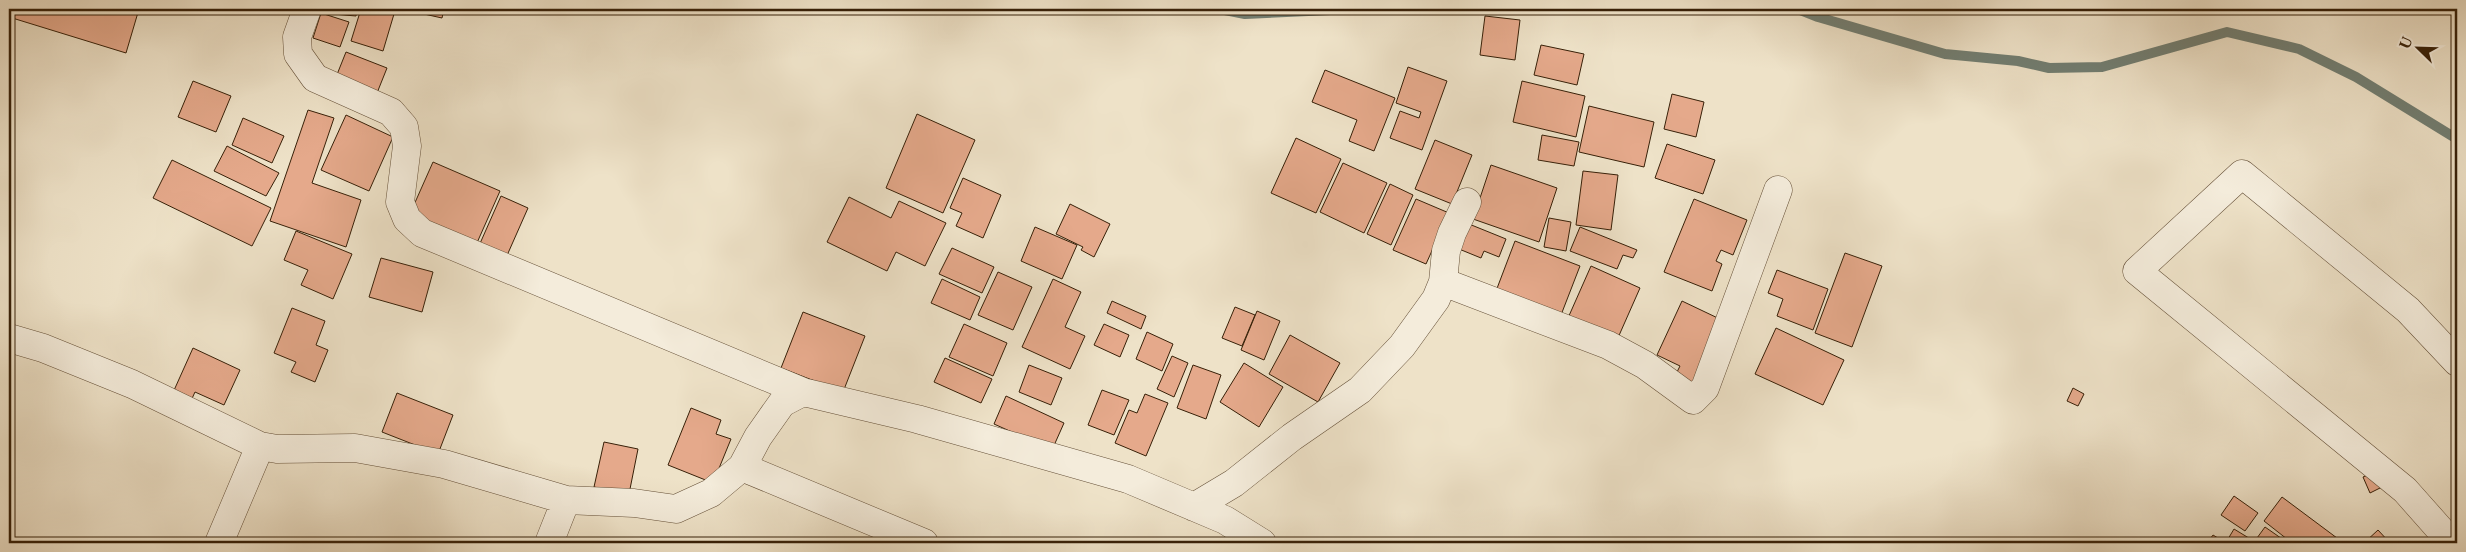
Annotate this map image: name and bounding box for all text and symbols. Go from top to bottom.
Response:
north arrow [2394,22,2444,72]
text: U [2396,34,2417,52]

